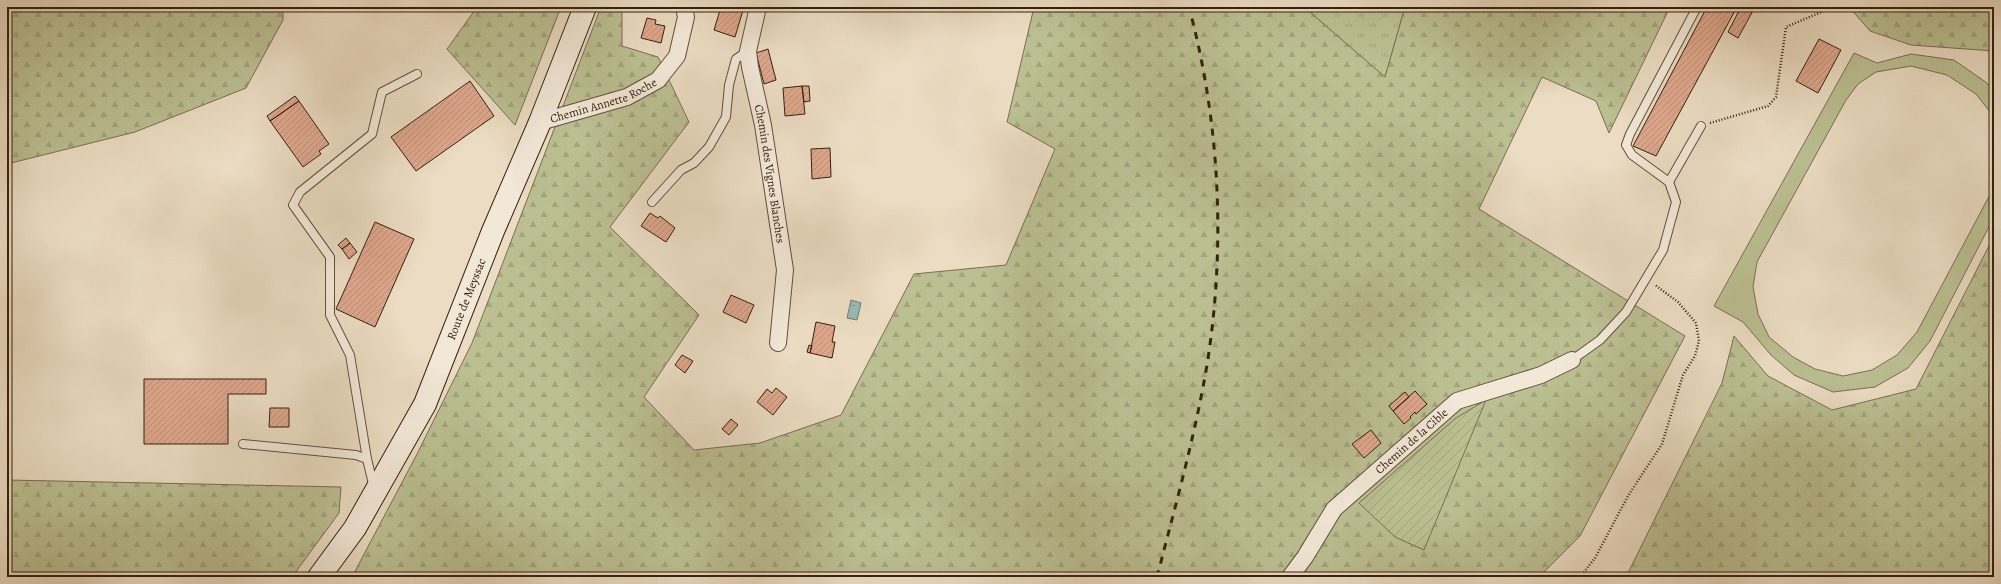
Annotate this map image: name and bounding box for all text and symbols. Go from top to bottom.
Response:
street label: Chemin Annette Roche [548,74,660,127]
street label: Chemin des Vignes Blanches [751,103,789,244]
street label: Route de Meyssac [443,256,490,342]
street label: Chemin de la Cible [1372,405,1451,477]

